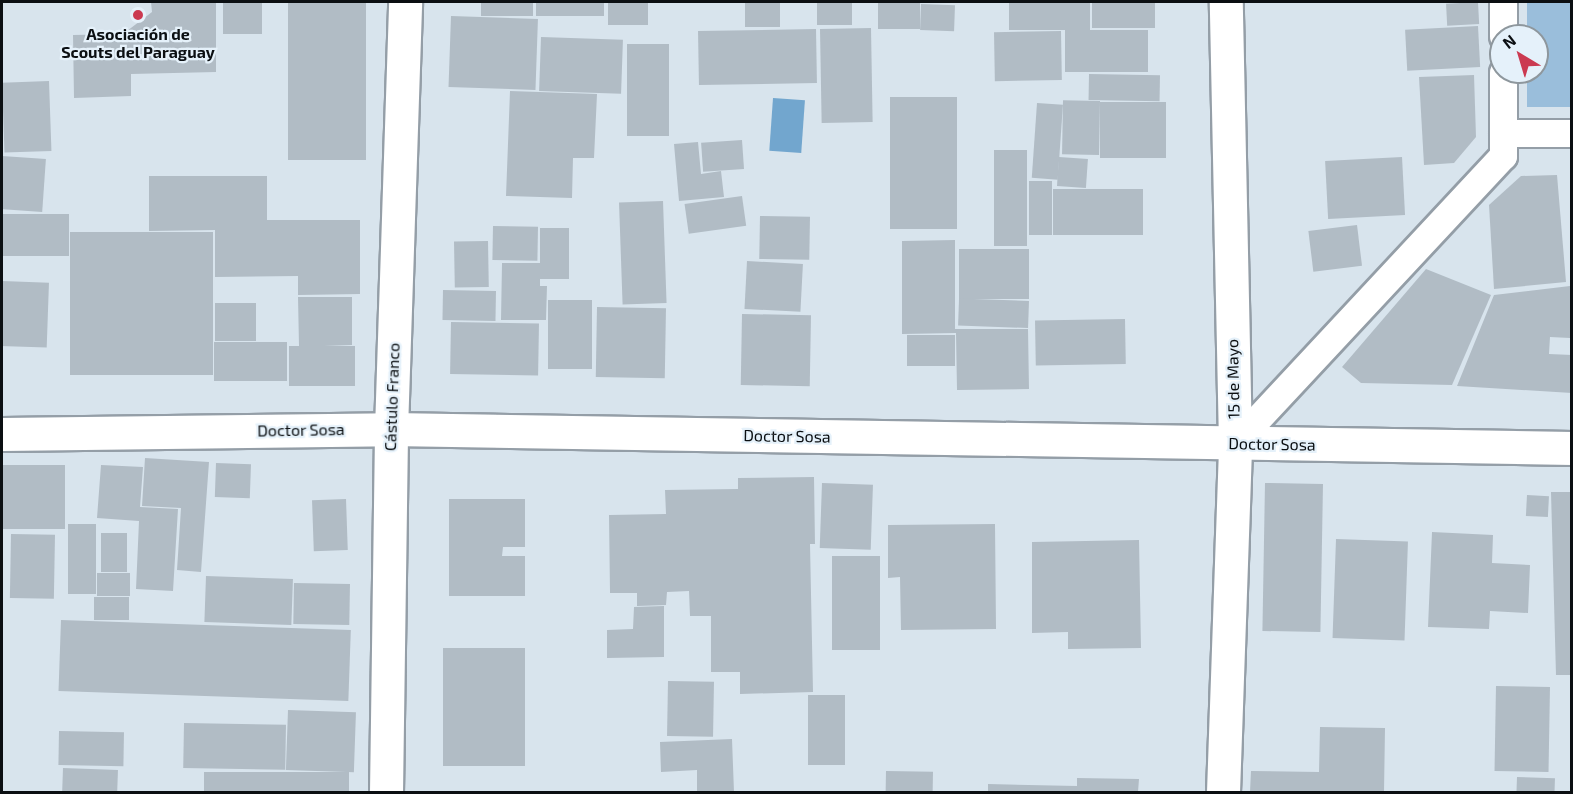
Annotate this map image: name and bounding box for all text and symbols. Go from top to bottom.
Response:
marker: Asociación de Scouts del Paraguay [131,8,145,22]
place label: Asociación de Scouts del Paraguay [61,24,215,62]
north arrow [1489,24,1549,84]
text: N [1498,30,1519,52]
street label: 15 de Mayo [1223,339,1243,419]
street label: Cástulo Franco [381,343,403,451]
street label: Doctor Sosa [257,420,345,440]
street label: Doctor Sosa [743,426,831,446]
street label: Doctor Sosa [1228,434,1316,454]

